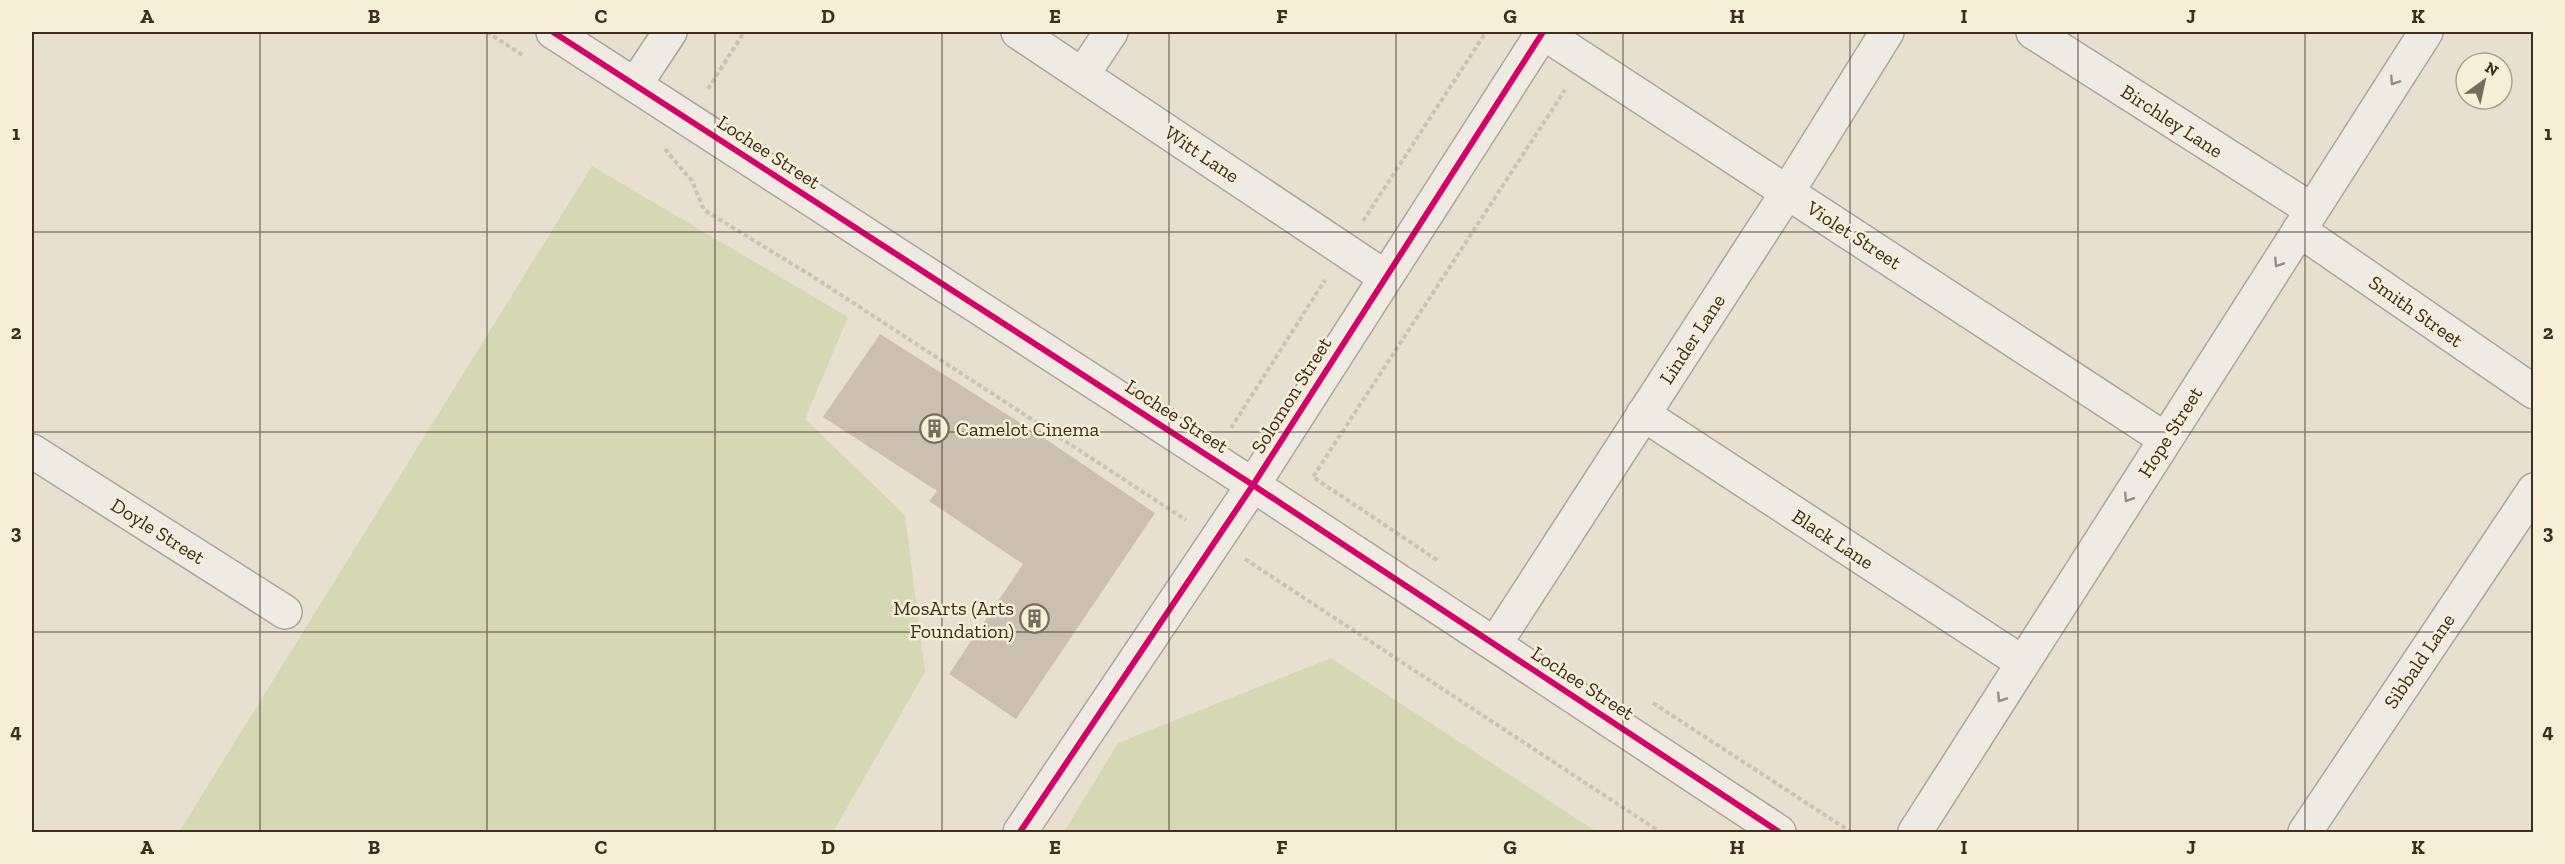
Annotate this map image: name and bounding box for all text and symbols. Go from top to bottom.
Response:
text: A [140,4,154,28]
text: B [368,4,380,28]
text: C [595,4,608,28]
text: D [821,4,835,28]
text: E [1049,4,1061,28]
text: F [1276,4,1288,28]
text: G [1503,4,1517,28]
text: H [1729,4,1745,28]
text: I [1960,4,1968,28]
text: J [2186,4,2196,28]
text: K [2411,4,2425,28]
north arrow [2454,51,2514,111]
text: N [2482,58,2502,80]
one-way arrow [2390,75,2402,85]
street label: Birchley Lane [2117,79,2227,163]
street label: Lochee Street [713,110,825,194]
street label: Witt Lane [1160,120,1244,188]
text: 1 [12,121,20,145]
text: 1 [2544,121,2552,145]
street label: Violet Street [1801,195,1906,275]
one-way arrow [2274,256,2285,267]
street label: Smith Street [2364,270,2468,352]
street label: Linder Lane [1654,290,1730,388]
text: 2 [11,320,22,344]
text: 2 [2543,320,2554,344]
street label: Solomon Street [1246,332,1337,458]
street label: Lochee Street [1121,374,1233,458]
street label: Hope Street [2133,382,2208,482]
building icon: Camelot Cinema [919,413,951,445]
place label: Camelot Cinema [956,417,1099,441]
one-way arrow [2124,491,2135,502]
street label: Doyle Street [107,493,210,570]
street label: Black Lane [1788,504,1878,574]
text: 3 [11,520,22,544]
text: 3 [2543,520,2554,544]
place label: MosArts (Arts Foundation) [893,596,1014,643]
building icon: MosArts (Arts Foundation) [1019,603,1051,635]
street label: Sibbald Lane [2378,609,2460,713]
street label: Lochee Street [1527,641,1639,725]
one-way arrow [1996,692,2008,702]
text: 4 [10,719,22,743]
text: 4 [2542,719,2554,743]
text: A [140,835,154,859]
text: B [368,835,380,859]
text: C [595,835,608,859]
text: D [821,835,835,859]
text: E [1049,835,1061,859]
text: F [1276,835,1288,859]
text: G [1503,835,1517,859]
text: H [1729,835,1745,859]
text: I [1960,835,1968,859]
text: J [2186,835,2196,859]
text: K [2411,835,2425,859]

